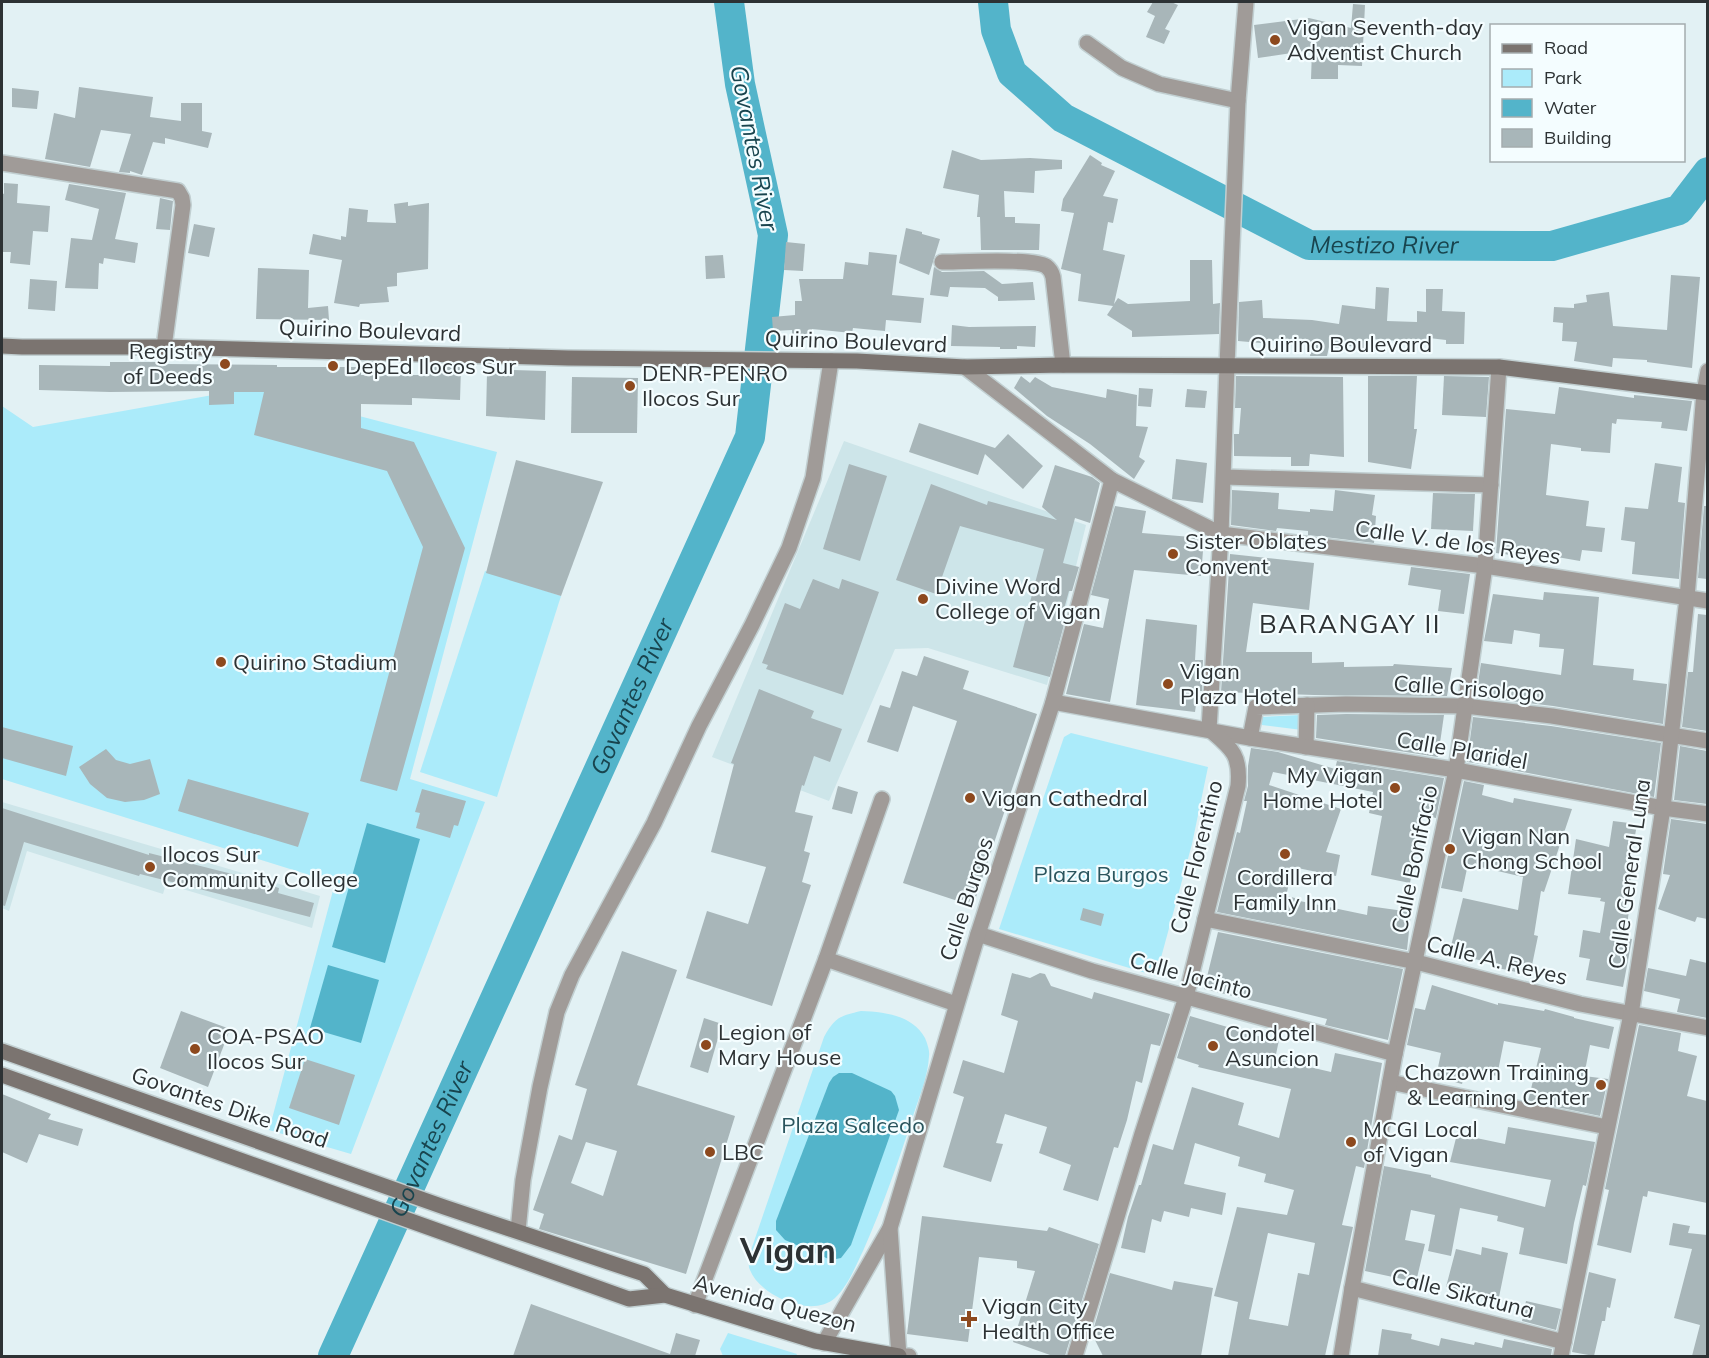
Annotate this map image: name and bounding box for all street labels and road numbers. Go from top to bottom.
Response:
street label: Quirino Boulevard [278,313,462,347]
street label: Quirino Boulevard [764,324,948,358]
street label: Quirino Boulevard [1250,330,1432,358]
street label: Calle V. de los Reyes [1353,514,1563,570]
street label: Calle Crisologo [1392,669,1546,707]
street label: Calle Plaridel [1394,725,1530,775]
street label: Calle Florentino [1163,777,1229,937]
street label: Calle General Luna [1602,777,1656,971]
street label: Calle Bonifacio [1385,782,1443,936]
street label: Calle Burgos [933,834,999,964]
street label: Calle A. Reyes [1423,929,1571,991]
street label: Calle Jacinto [1127,945,1255,1005]
street label: Govantes Dike Road [128,1060,332,1154]
street label: Calle Sikatuna [1389,1262,1537,1324]
street label: Avenida Quezon [690,1268,860,1338]

